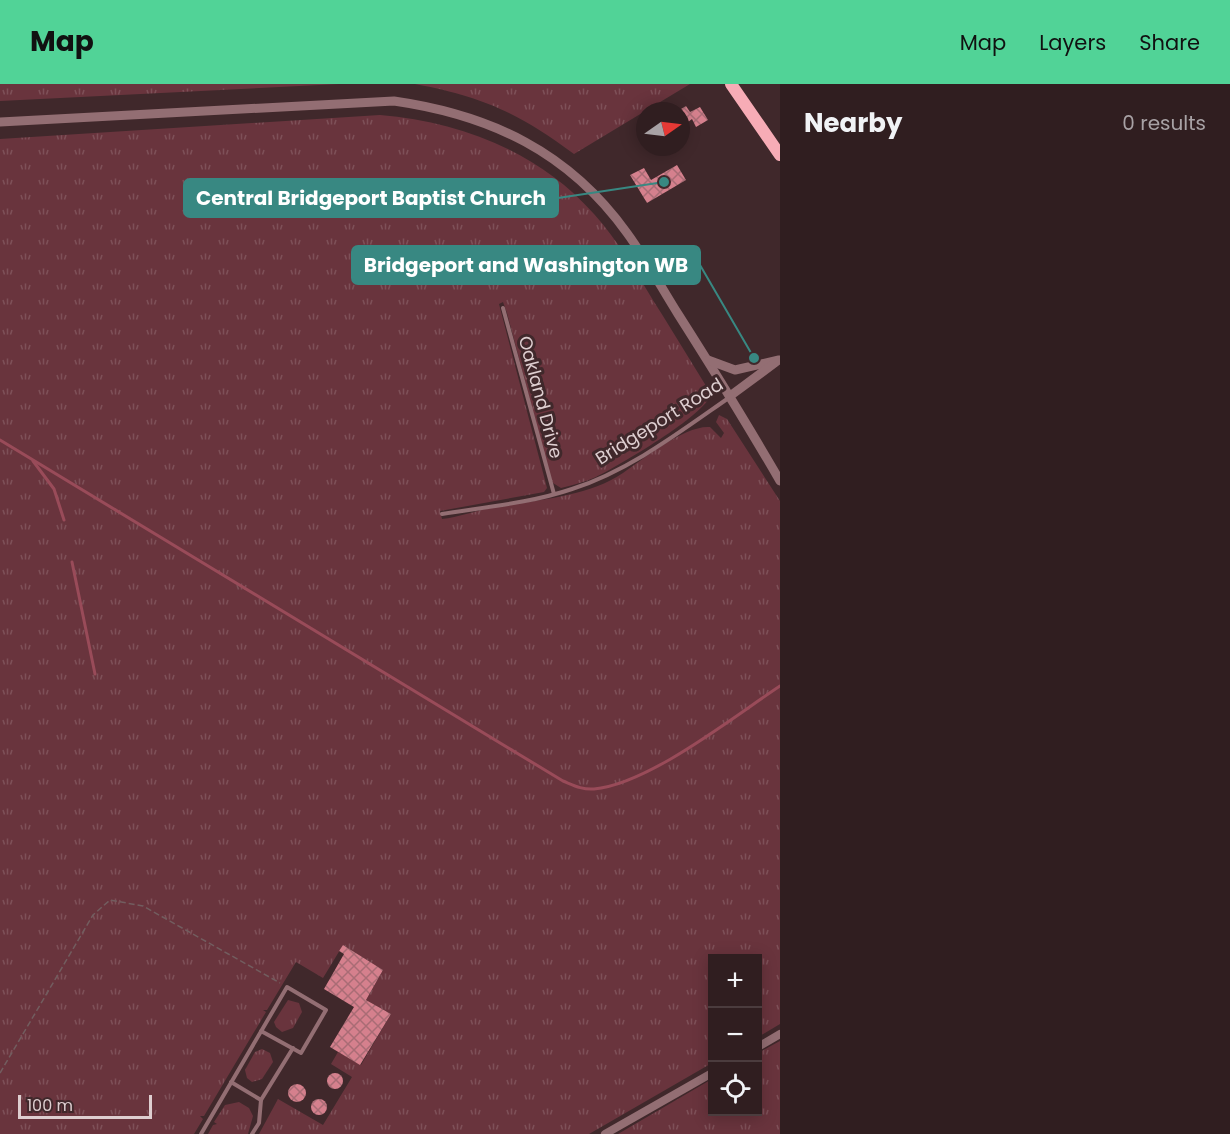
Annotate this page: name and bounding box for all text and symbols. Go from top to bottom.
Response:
text: Map [30,22,94,61]
text: Map [960,28,1006,57]
text: Layers [1039,28,1106,57]
text: Share [1139,28,1200,57]
north arrow [636,102,690,156]
text: Nearby [804,105,902,141]
text: 0 results [1122,109,1206,137]
callout: Central Bridgeport Baptist Church [184,179,558,217]
text: Central Bridgeport Baptist Church [196,184,546,212]
callout: Bridgeport and Washington WB [352,246,700,284]
text: Bridgeport and Washington WB [364,251,688,279]
street label: Oakland Drive [513,333,569,461]
street label: Bridgeport Road [590,372,728,470]
map controls [708,954,762,1116]
button: + [708,954,762,1008]
button: − [708,1008,762,1062]
button: locate [708,1062,762,1116]
scale bar [18,1092,152,1120]
text: 100 m [27,1094,73,1117]

